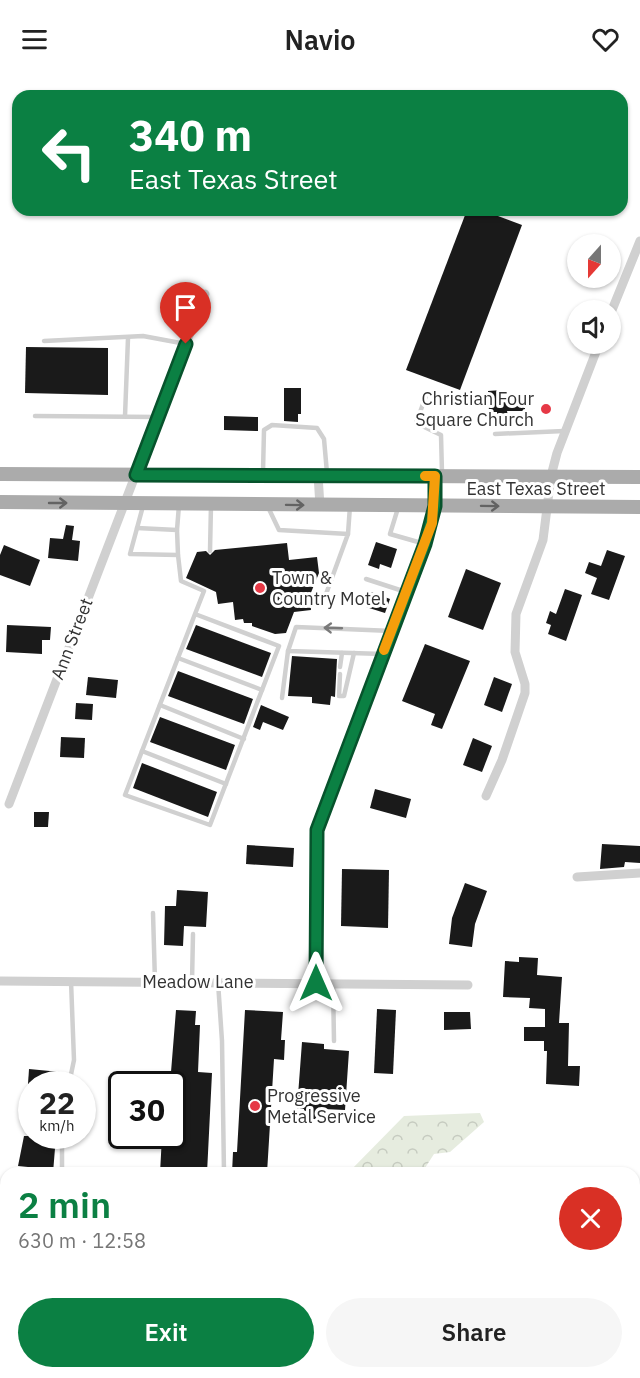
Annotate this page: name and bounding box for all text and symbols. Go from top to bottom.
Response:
text: Navio [284,22,356,57]
icon: menu [18,23,51,56]
icon: heart [589,23,622,56]
text: 340 m [129,108,252,163]
icon: left [30,114,108,192]
text: East Texas Street [129,161,338,196]
north arrow [567,234,621,288]
map controls [567,234,621,354]
pin [160,282,211,344]
icon: arrive [169,291,202,324]
button: sound [567,300,621,354]
place label: Christian Four Square Church [415,387,534,431]
marker: Christian Four Square Church [539,402,553,416]
street label: East Texas Street [466,477,606,500]
one-way arrow [48,497,68,509]
one-way arrow [285,499,305,511]
one-way arrow [480,500,500,512]
place label: Town & Country Motel [272,566,386,610]
marker: Town & Country Motel [253,581,267,595]
street label: Ann Street [45,595,98,683]
one-way arrow [324,623,344,634]
position arrow [284,951,348,1015]
street label: Meadow Lane [142,970,254,993]
speed limit sign: 30 [108,1071,186,1149]
text: 22 [39,1083,75,1122]
place label: Progressive Metal Service [267,1084,376,1128]
marker: Progressive Metal Service [248,1099,262,1113]
text: km/h [39,1116,75,1135]
text: 2 min [18,1181,111,1228]
button: close [559,1187,622,1250]
text: 630 m · 12:58 [18,1227,146,1254]
button: Exit [18,1298,314,1367]
button: Share [326,1298,622,1367]

